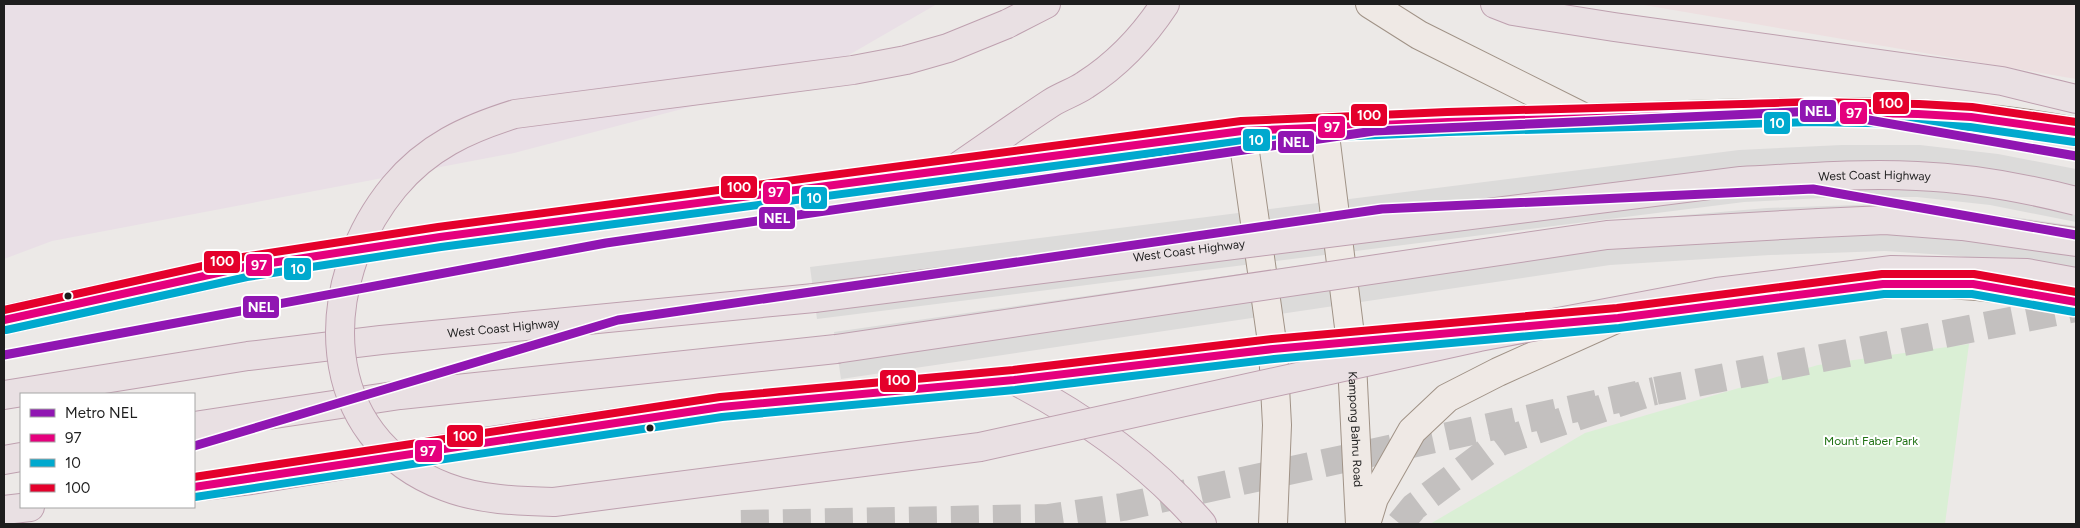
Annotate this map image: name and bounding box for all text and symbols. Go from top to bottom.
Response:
line badge: 100 [1872,91,1910,115]
text: 100 [1879,95,1903,112]
line badge: NEL [1799,99,1837,123]
line badge: 97 [1839,101,1868,125]
line badge: 100 [1350,103,1388,127]
text: NEL [1805,103,1832,120]
text: 97 [1846,105,1862,122]
text: 100 [1357,107,1381,124]
line badge: 10 [1763,111,1791,135]
line badge: 97 [1317,115,1346,139]
text: 10 [1770,115,1784,132]
text: 97 [1324,119,1340,136]
line badge: 10 [1242,128,1271,152]
line badge: NEL [1277,130,1315,154]
text: 10 [1249,132,1263,149]
text: NEL [1283,134,1310,151]
street label: West Coast Highway [1818,168,1932,184]
line badge: 100 [720,175,758,199]
text: 100 [727,179,751,196]
line badge: 97 [762,181,791,205]
text: 97 [768,184,784,201]
line badge: 10 [800,186,828,210]
text: 10 [807,190,821,207]
line badge: NEL [758,206,796,230]
text: NEL [764,210,791,227]
street label: West Coast Highway [1132,237,1246,265]
line badge: 100 [203,250,241,274]
text: 100 [210,253,234,270]
line badge: 97 [245,253,273,277]
text: 97 [251,257,267,274]
line badge: 10 [283,257,312,281]
text: 10 [291,261,305,278]
unlabelled marker [63,291,73,301]
line badge: NEL [242,295,280,319]
text: NEL [248,299,275,316]
street label: West Coast Highway [447,316,561,341]
line badge: 100 [879,369,917,393]
street label: Kampong Bahru Road [1345,371,1365,487]
text: 100 [886,372,910,389]
legend [20,393,195,508]
text: Metro NEL [65,404,138,422]
unlabelled marker [645,423,655,433]
line badge: 100 [446,424,484,448]
text: 100 [453,428,477,445]
text: 97 [65,429,82,447]
park label: Mount Faber Park [1824,434,1918,448]
line badge: 97 [414,439,443,463]
text: 97 [420,443,436,460]
text: 10 [65,454,81,472]
text: 100 [65,479,90,497]

